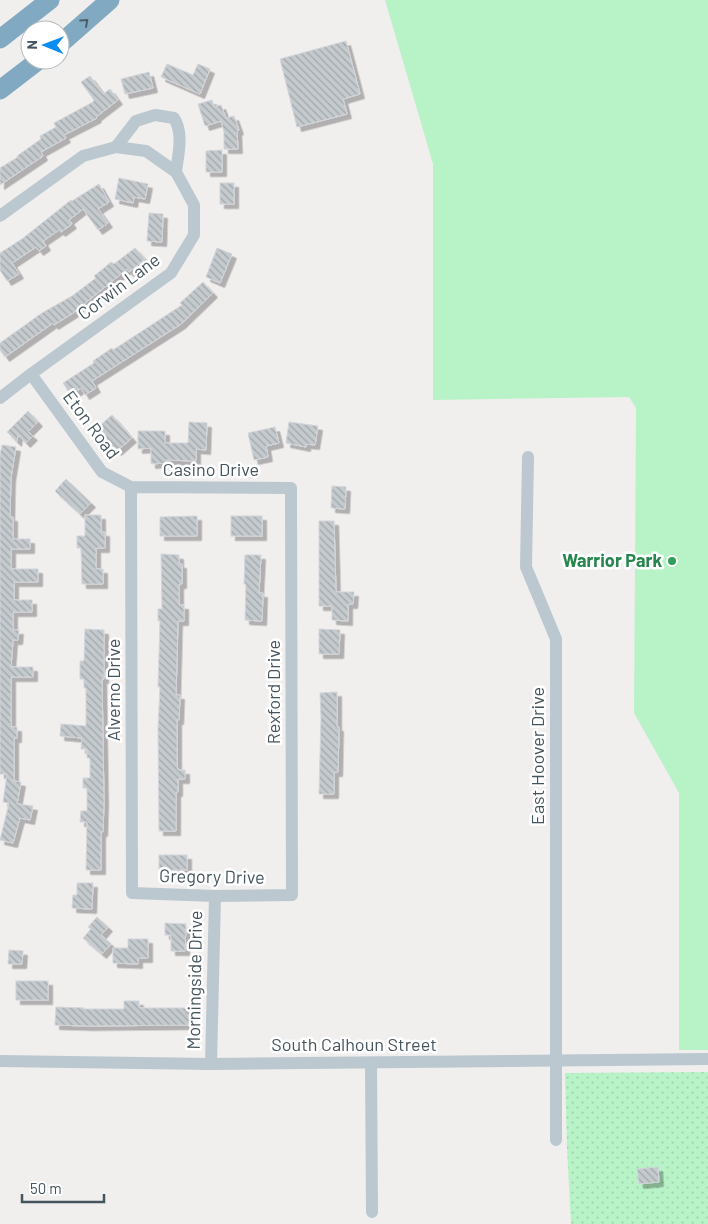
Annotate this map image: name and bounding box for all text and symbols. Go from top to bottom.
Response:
one-way arrow [80,19,89,28]
north arrow [20,20,70,70]
text: N [23,40,40,50]
street label: Corwin Lane [73,248,164,324]
street label: Eton Road [59,386,125,463]
street label: Casino Drive [163,458,259,480]
place label: Warrior Park [562,549,662,571]
marker: Warrior Park [666,555,678,567]
street label: Alverno Drive [102,639,124,741]
street label: Rexford Drive [262,640,284,744]
street label: East Hoover Drive [526,687,548,825]
street label: Gregory Drive [159,864,265,888]
street label: Morningside Drive [182,910,206,1050]
street label: South Calhoun Street [271,1033,437,1055]
scale bar [22,1172,105,1204]
text: 50 m [30,1179,62,1197]

